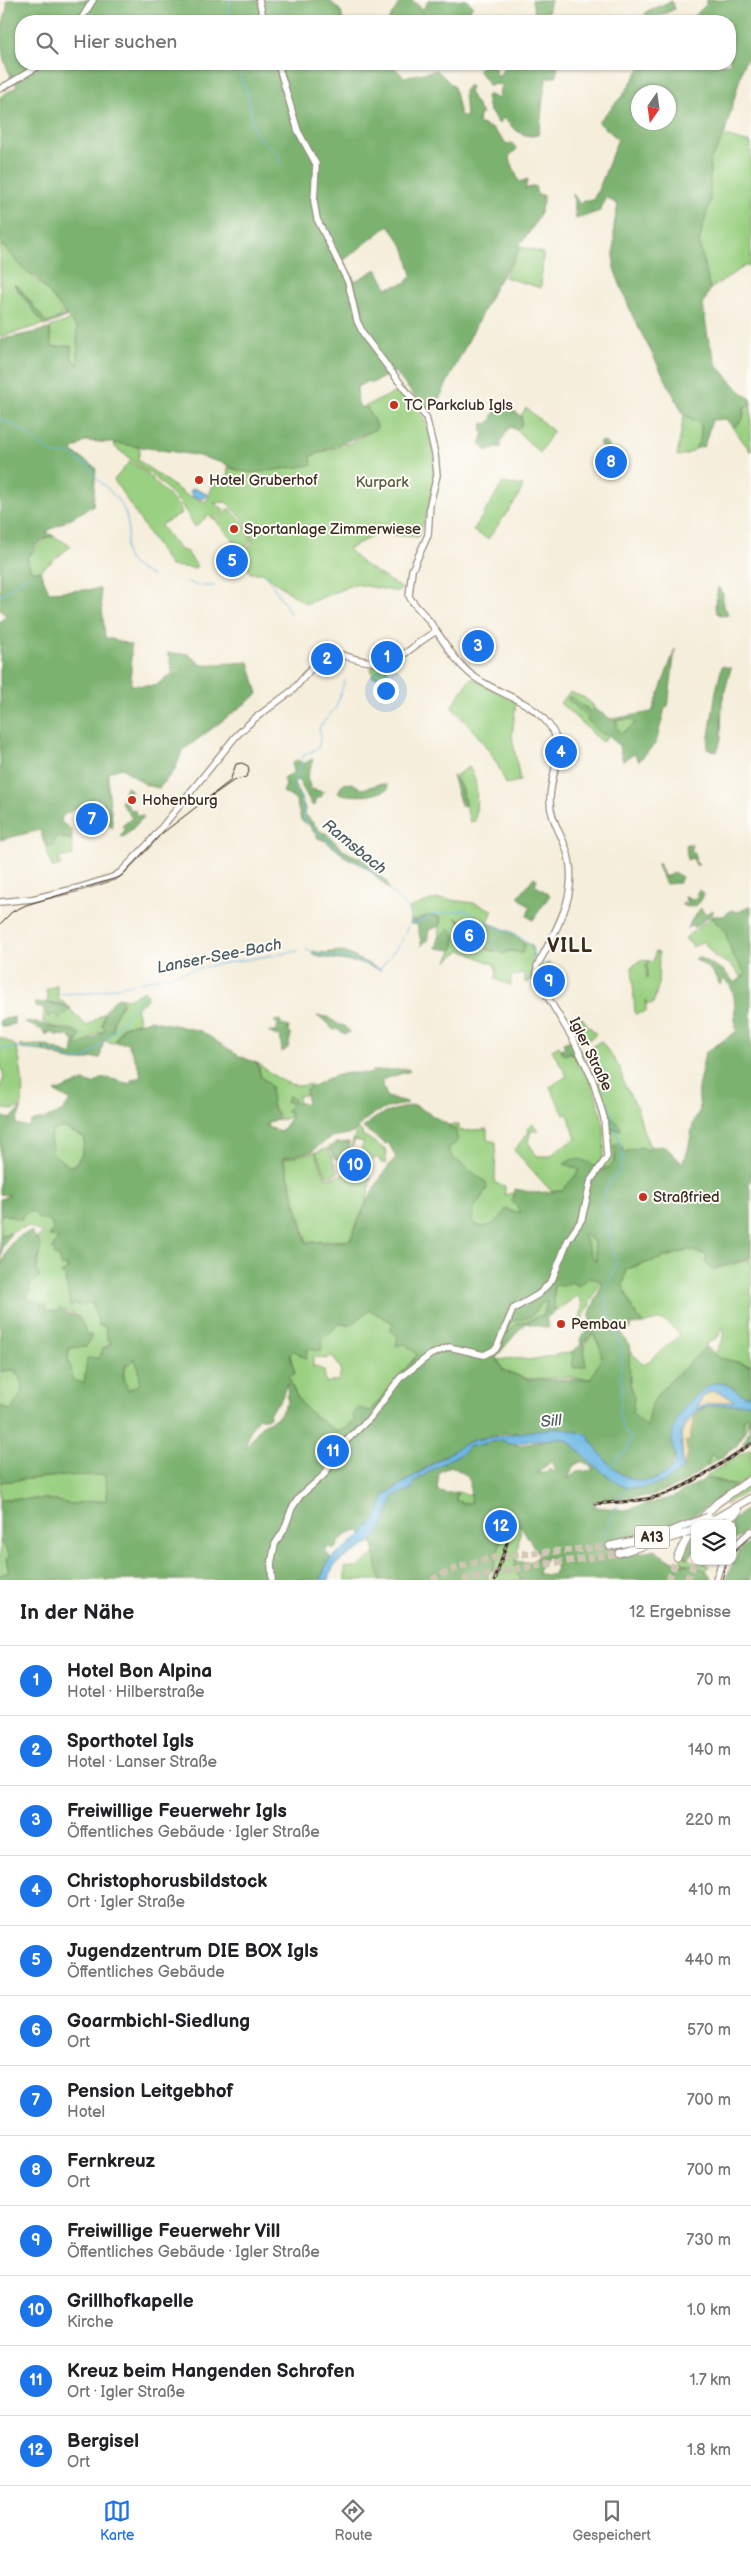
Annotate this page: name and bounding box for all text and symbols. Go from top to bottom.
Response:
search box [15,15,736,70]
icon: search [33,29,61,57]
text: Hier suchen [73,31,177,54]
north arrow [631,85,676,130]
place label: TC Parkclub Igls [404,396,513,415]
marker: TC Parkclub Igls [388,399,400,411]
pin: 8 [595,443,627,481]
place label: Hotel Gruberhof [209,471,318,490]
park label: Kurpark [355,473,409,492]
marker: Hotel Gruberhof [193,474,205,486]
place label: Sportanlage Zimmerwiese [244,520,421,539]
marker: Sportanlage Zimmerwiese [228,523,240,535]
pin: 5 [216,542,248,580]
pin: 3 [462,627,494,665]
pin: 1 [371,638,403,676]
pin: 2 [311,640,343,678]
your location [373,678,399,704]
pin: 4 [545,733,577,771]
place label: Hohenburg [142,791,218,810]
marker: Hohenburg [126,794,138,806]
pin: 7 [76,800,108,838]
water label: Ramsbach [318,816,390,879]
pin: 6 [453,917,485,955]
district label: VILL [547,934,593,958]
water label: Lanser-See-Bach [155,935,284,978]
pin: 9 [533,962,565,1000]
street label: Igler Straße [565,1014,616,1094]
pin: 10 [339,1146,371,1184]
place label: Straßfried [653,1188,720,1207]
marker: Straßfried [637,1191,649,1203]
place label: Pembau [571,1315,627,1334]
marker: Pembau [555,1318,567,1330]
water label: Sill [540,1411,564,1432]
pin: 11 [317,1432,349,1470]
pin: 12 [485,1507,517,1545]
map controls [691,1520,736,1565]
button: layers [691,1520,736,1565]
road number: A13 [634,1525,670,1548]
text: In der Nähe [20,1600,134,1625]
text: 12 Ergebnisse [629,1603,731,1622]
text: Hotel Bon Alpina [67,1660,212,1683]
text: 1 [33,1671,39,1690]
text: 70 m [696,1671,731,1690]
text: Hotel · Hilberstraße [67,1683,205,1702]
text: Sporthotel Igls [67,1730,194,1753]
text: 2 [31,1741,41,1760]
text: 140 m [688,1741,731,1760]
text: Hotel · Lanser Straße [67,1753,217,1772]
text: Freiwillige Feuerwehr Igls [67,1800,287,1823]
text: 3 [31,1811,41,1830]
text: 220 m [685,1811,731,1830]
text: Öffentliches Gebäude · Igler Straße [67,1823,320,1842]
text: Christophorusbildstock [67,1870,267,1893]
text: 4 [31,1881,41,1900]
text: 410 m [688,1881,731,1900]
text: Ort · Igler Straße [67,1893,185,1912]
text: Jugendzentrum DIE BOX Igls [67,1940,318,1963]
text: 5 [31,1951,41,1970]
text: 440 m [685,1951,731,1970]
text: Öffentliches Gebäude [67,1963,225,1982]
text: Goarmbichl-Siedlung [67,2010,250,2033]
text: 6 [31,2021,41,2040]
text: 570 m [687,2021,731,2040]
text: Ort [67,2033,90,2052]
text: Pension Leitgebhof [67,2080,233,2103]
text: 7 [32,2091,40,2110]
text: 700 m [687,2091,731,2110]
text: Hotel [67,2103,105,2122]
text: Fernkreuz [67,2150,155,2173]
text: 8 [31,2161,41,2180]
text: 700 m [687,2161,731,2180]
text: Ort [67,2173,90,2192]
text: Freiwillige Feuerwehr Vill [67,2220,280,2243]
text: 9 [31,2231,41,2250]
text: 730 m [686,2231,731,2250]
text: Öffentliches Gebäude · Igler Straße [67,2243,320,2262]
text: Grillhofkapelle [67,2290,194,2313]
text: 10 [28,2301,44,2320]
text: 1.0 km [687,2301,731,2320]
text: Kirche [67,2313,113,2332]
text: Kreuz beim Hangenden Schrofen [67,2360,355,2383]
text: 11 [29,2371,43,2390]
text: 1.7 km [689,2371,731,2390]
text: Ort · Igler Straße [67,2383,185,2402]
text: Bergisel [67,2430,139,2453]
text: 12 [28,2441,44,2460]
text: 1.8 km [687,2441,731,2460]
text: Ort [67,2453,90,2472]
tab: Karte [100,2497,134,2544]
tab: Route [335,2497,372,2544]
tab: Gespeichert [572,2497,651,2544]

